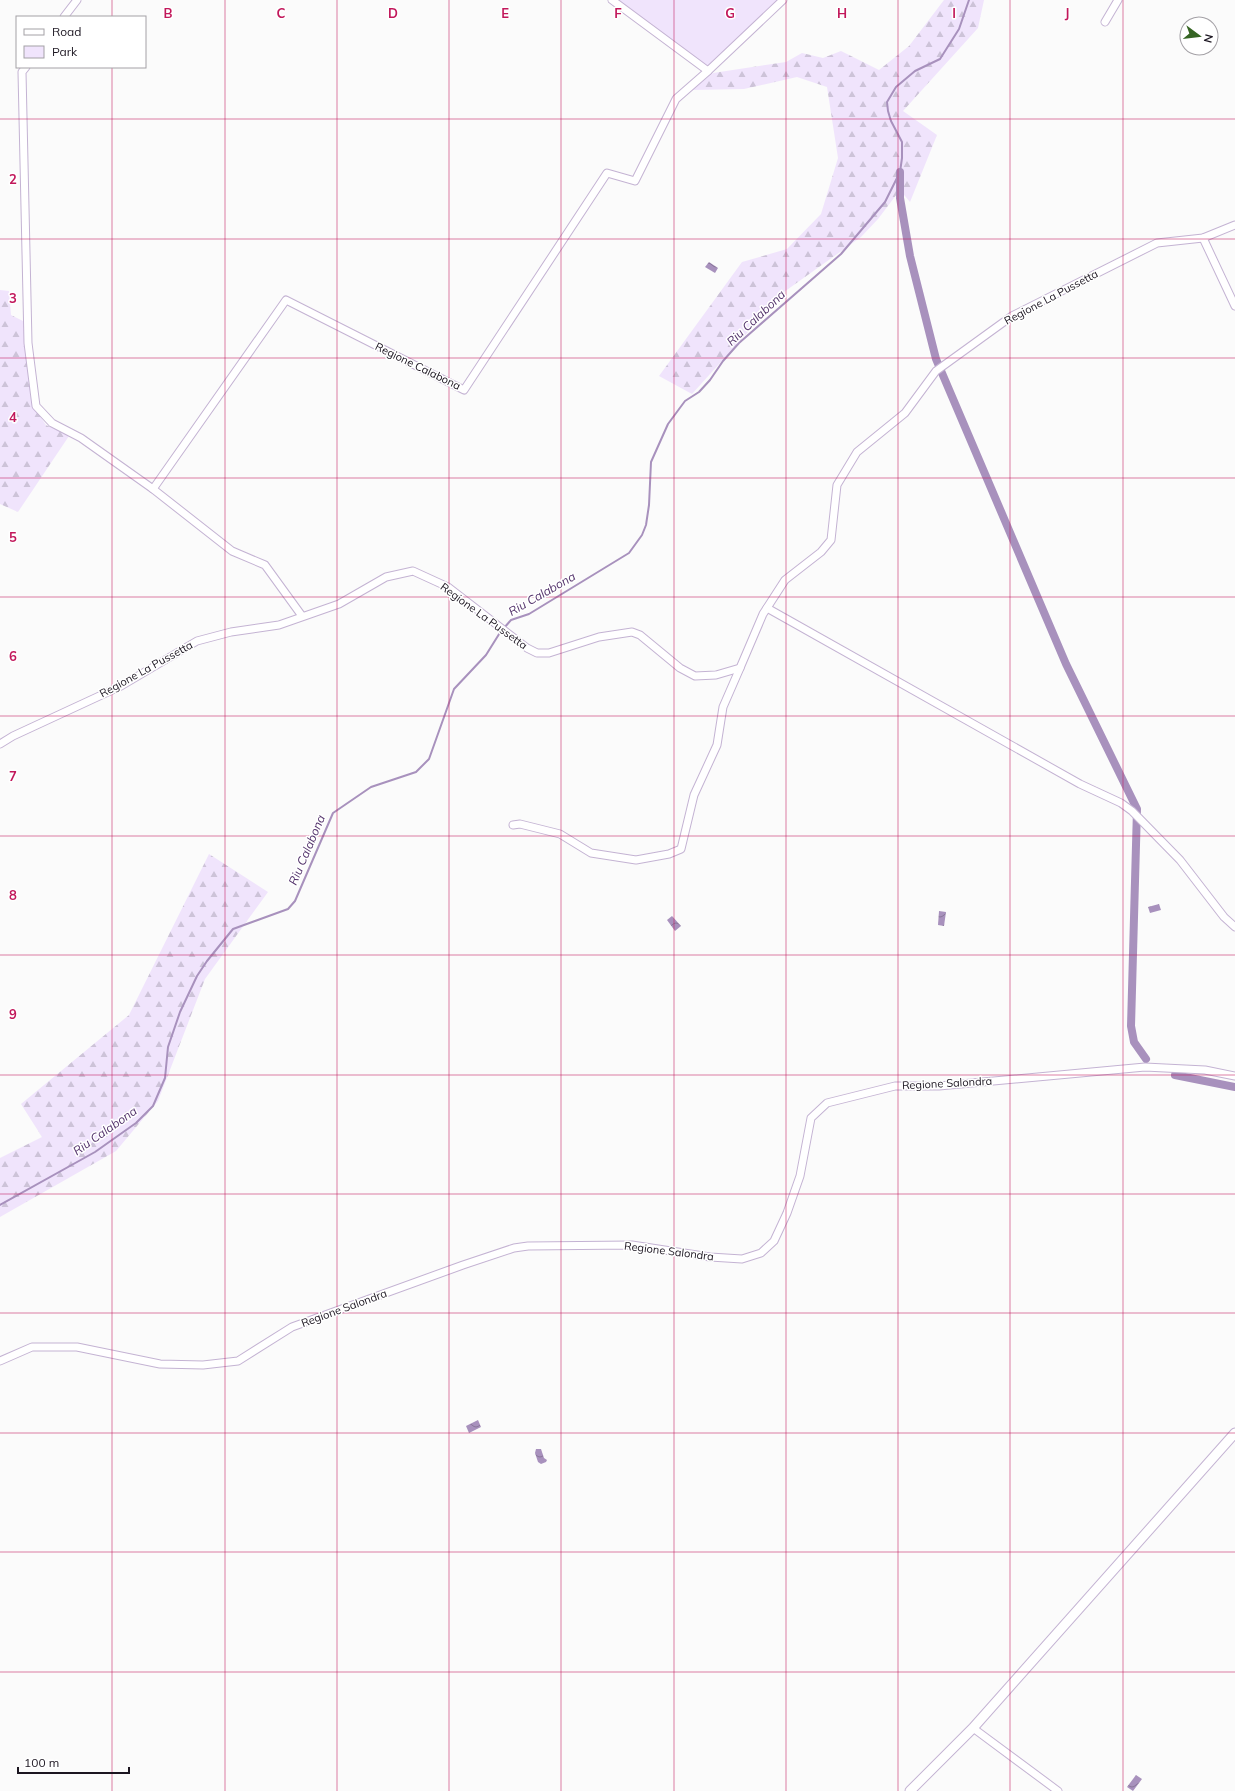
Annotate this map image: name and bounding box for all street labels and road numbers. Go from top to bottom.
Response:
street label: Regione La Pussetta [1002,266,1100,328]
street label: Regione Calabona [373,339,463,393]
street label: Regione La Pussetta [438,580,530,652]
street label: Regione La Pussetta [97,638,195,700]
street label: Regione Salondra [902,1074,992,1092]
street label: Regione Salondra [623,1239,715,1263]
street label: Regione Salondra [299,1286,389,1330]

